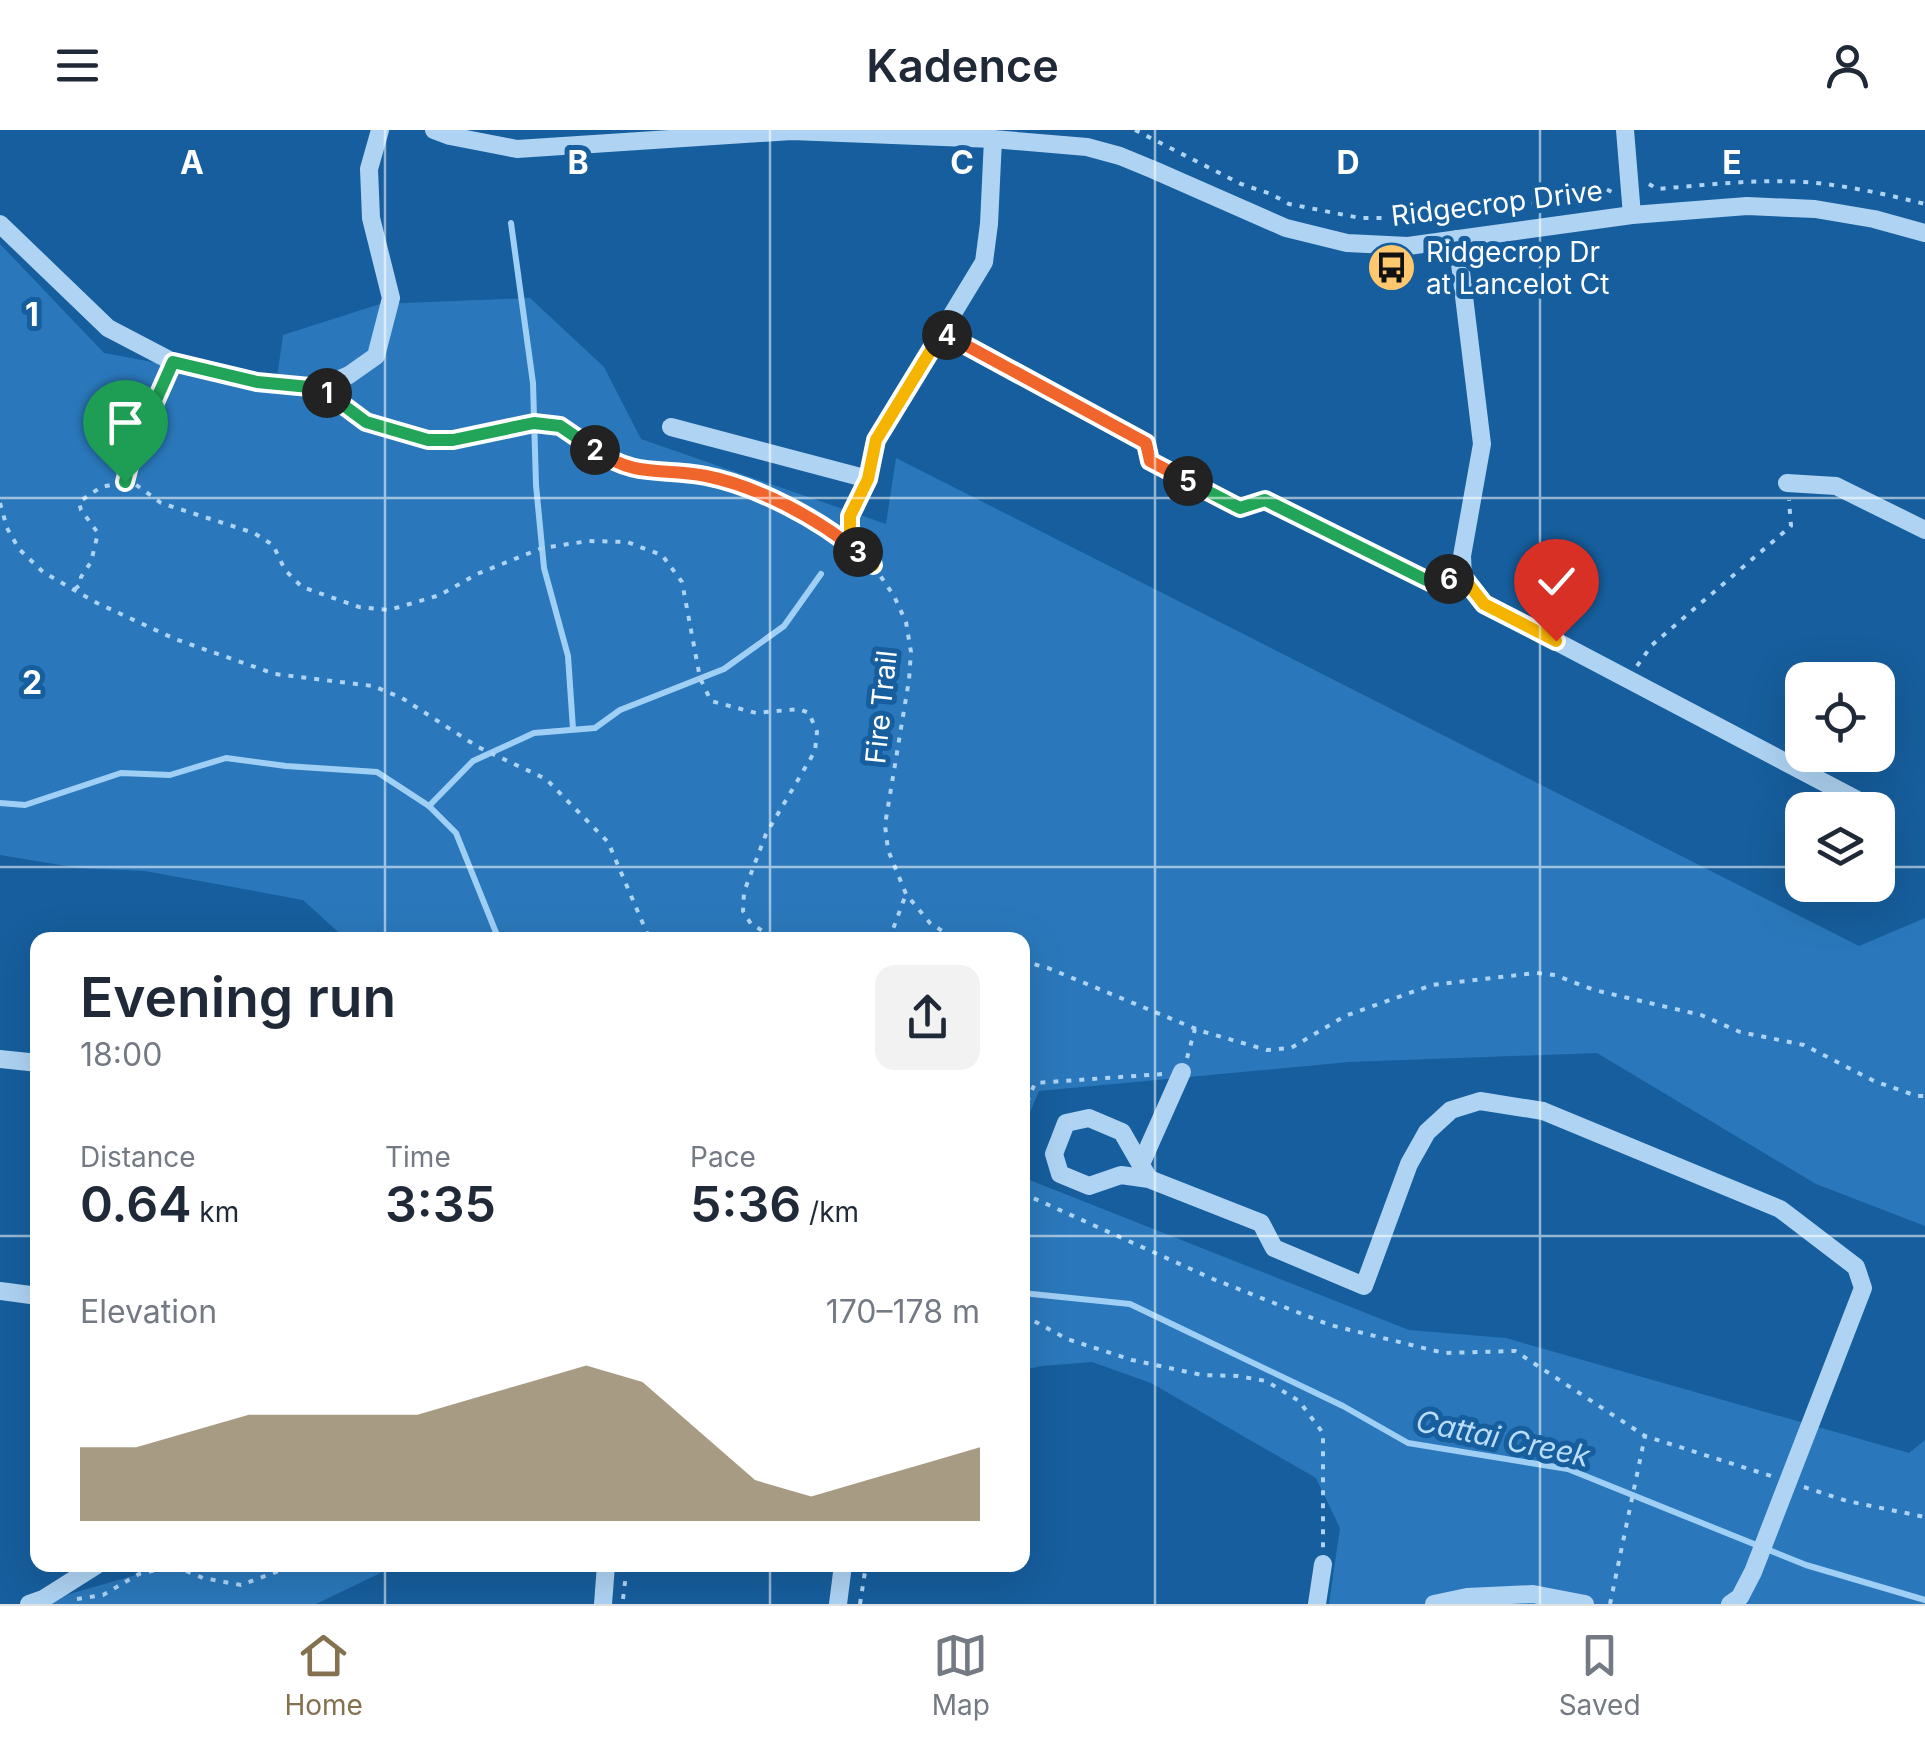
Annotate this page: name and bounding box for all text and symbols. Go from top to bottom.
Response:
icon: menu [50,38,105,93]
text: Kadence [866,38,1059,93]
icon: person [1820,38,1875,93]
text: A [180,143,204,182]
text: B [567,143,589,182]
text: C [950,143,974,182]
text: D [1336,143,1360,182]
text: E [1722,143,1742,182]
street label: Ridgecrop Drive [1389,173,1605,233]
place label: Ridgecrop Dr at Lancelot Ct [1426,235,1609,301]
bus stop icon: Ridgecrop Dr at Lancelot Ct [1365,242,1417,294]
text: 1 [25,295,39,334]
pin: 4 [922,310,972,360]
text: 4 [938,318,956,352]
pin: 1 [302,368,352,418]
text: 1 [321,376,333,410]
pin [83,380,168,483]
icon: arrive [98,395,153,450]
pin: 2 [570,425,620,475]
text: 2 [586,433,604,467]
pin: 5 [1163,456,1213,506]
text: 5 [1179,464,1197,498]
pin: 3 [833,527,883,577]
text: 3 [849,535,867,569]
pin [1514,539,1599,642]
pin: 6 [1424,554,1474,604]
icon: check [1529,554,1584,609]
text: 6 [1440,562,1458,596]
street label: Fire Trail [858,649,904,765]
map controls [1785,662,1895,902]
button: locate [1785,662,1895,772]
text: 2 [22,663,42,702]
button: layers [1785,792,1895,902]
text: Evening run [80,964,396,1030]
button: share [875,965,980,1070]
text: 18:00 [80,1035,162,1074]
text: Distance [80,1140,196,1174]
text: Time [385,1140,451,1174]
text: Pace [690,1140,756,1174]
text: 0.64 [80,1174,191,1234]
text: 3:35 [385,1174,496,1234]
text: 5:36 [690,1174,801,1234]
text: km [191,1195,239,1229]
text: /km [801,1195,859,1229]
text: Elevation [80,1292,217,1331]
text: 170–178 m [826,1292,980,1331]
water label: Cattai Creek [1413,1402,1594,1474]
tab: Home [284,1628,363,1722]
tab: Map [932,1628,990,1722]
tab: Saved [1559,1628,1641,1722]

